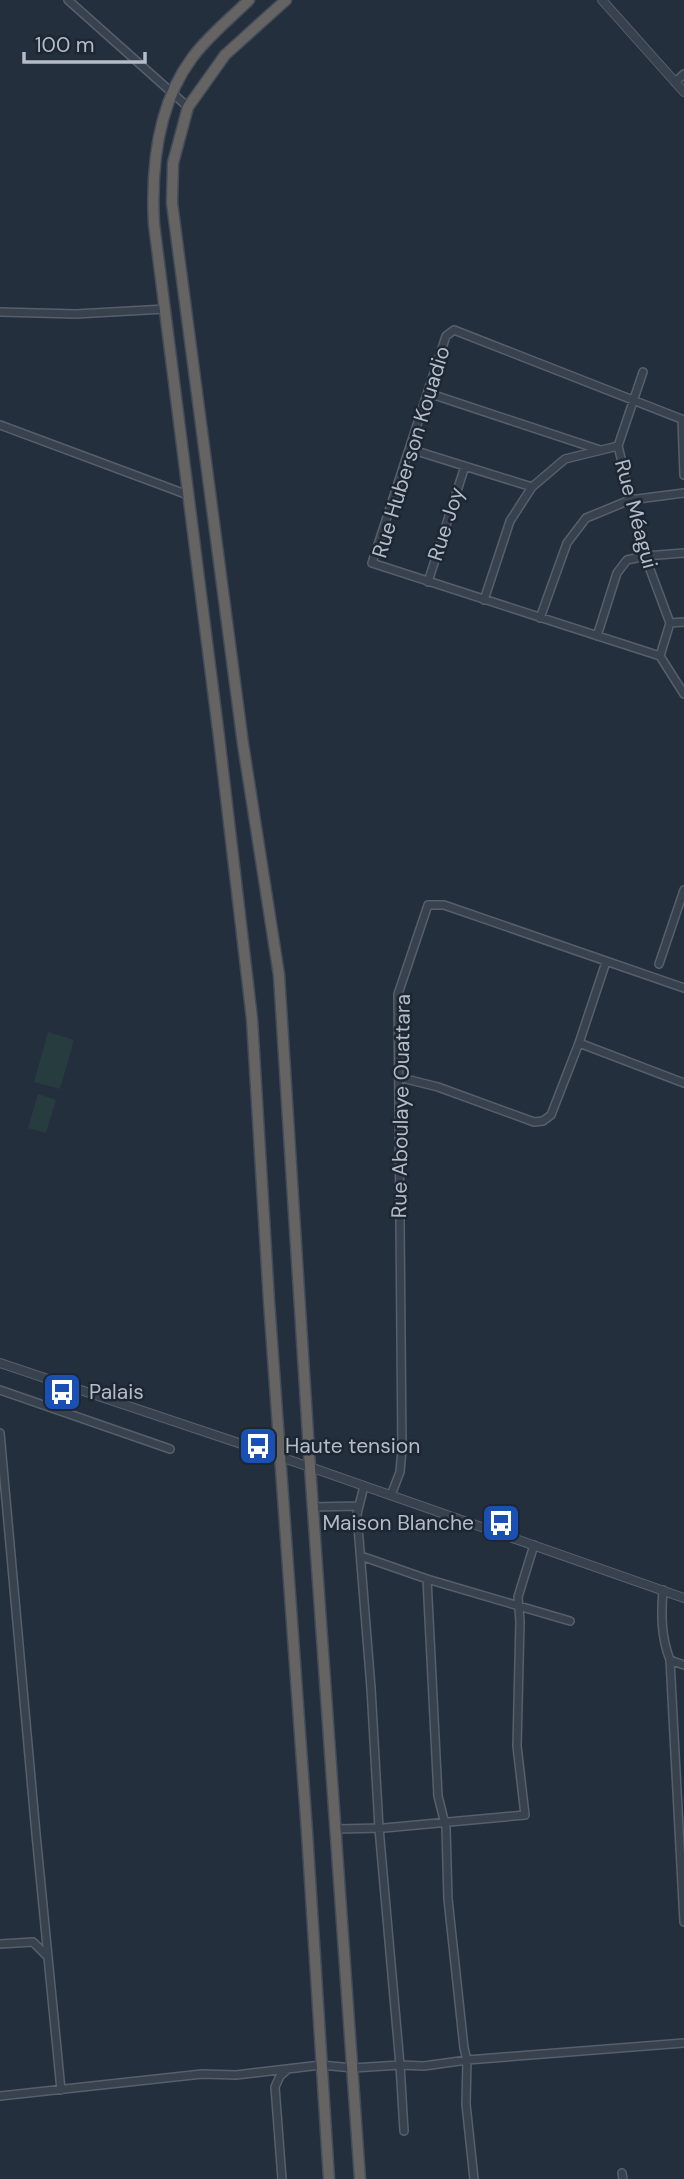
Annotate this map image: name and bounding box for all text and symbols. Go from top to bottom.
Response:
scale bar [24,21,145,65]
text: 100 m [35,31,95,59]
street label: Rue Huberson Kouadio [365,343,457,561]
street label: Rue Méagui [608,456,664,572]
street label: Rue Joy [421,483,471,564]
street label: Rue Aboulaye Ouattara [385,994,417,1218]
bus stop icon: Palais [41,1371,83,1413]
place label: Palais [89,1378,144,1406]
bus stop icon: Haute tension [237,1425,279,1467]
place label: Haute tension [285,1432,420,1460]
bus stop icon: Maison Blanche [480,1502,522,1544]
place label: Maison Blanche [322,1509,474,1537]

